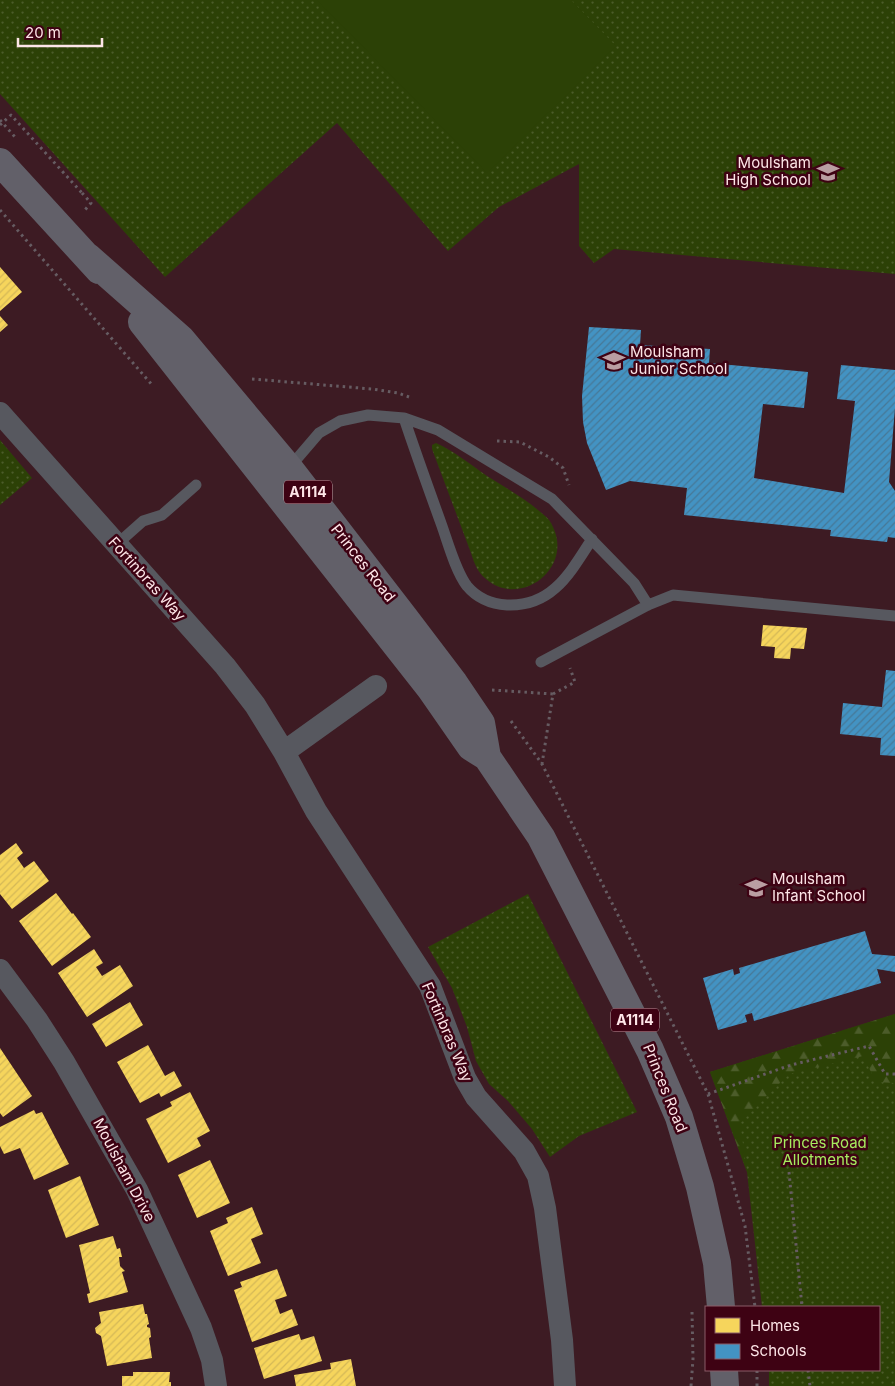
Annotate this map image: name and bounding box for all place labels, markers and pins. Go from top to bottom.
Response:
place label: Moulsham High School [725,153,811,189]
school or university icon: Moulsham High School [815,159,841,185]
place label: Moulsham Junior School [630,342,727,378]
school or university icon: Moulsham Junior School [601,348,627,374]
place label: Moulsham Infant School [772,869,865,905]
school or university icon: Moulsham Infant School [743,875,769,901]

